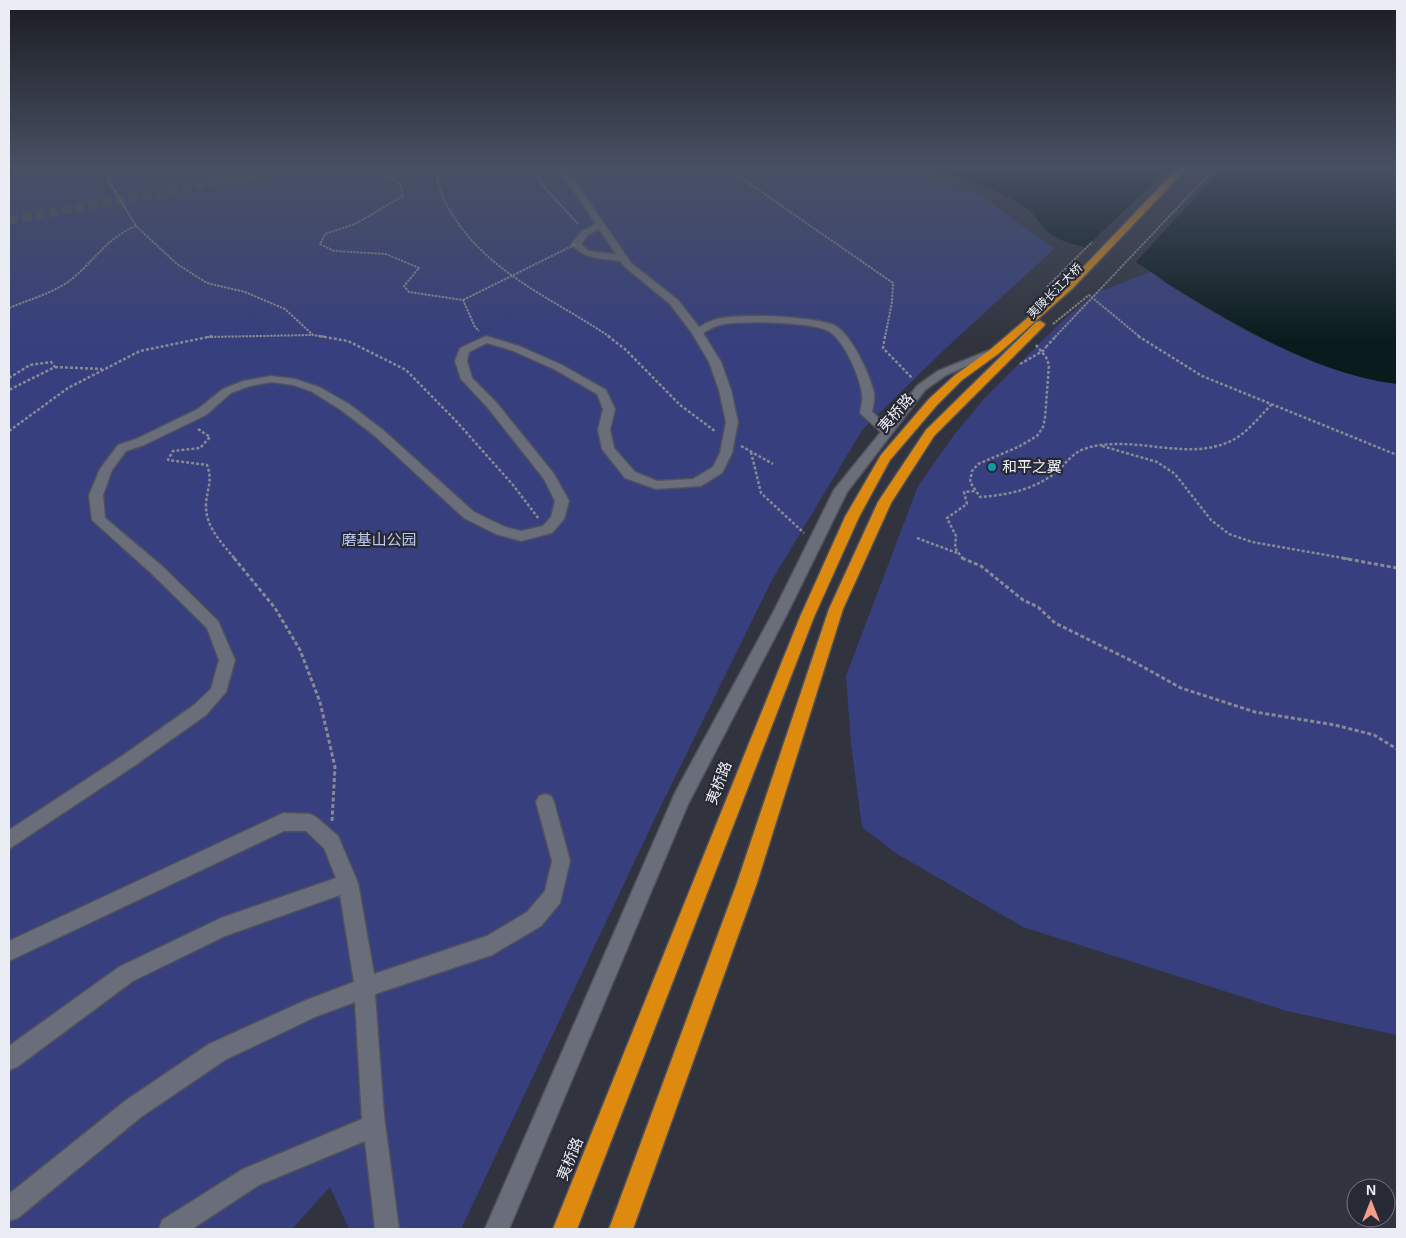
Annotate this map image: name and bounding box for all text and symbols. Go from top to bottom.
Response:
street label: 夷陵长江大桥 [1025,261,1085,321]
street label: 夷桥路 [874,390,917,435]
place label: 和平之翼 [1002,458,1062,475]
marker: 和平之翼 [986,461,998,473]
park label: 磨基山公园 [341,531,417,548]
street label: 夷桥路 [703,759,735,807]
street label: 夷桥路 [553,1135,586,1183]
north arrow [1346,1178,1396,1228]
text: N [1366,1182,1376,1198]

